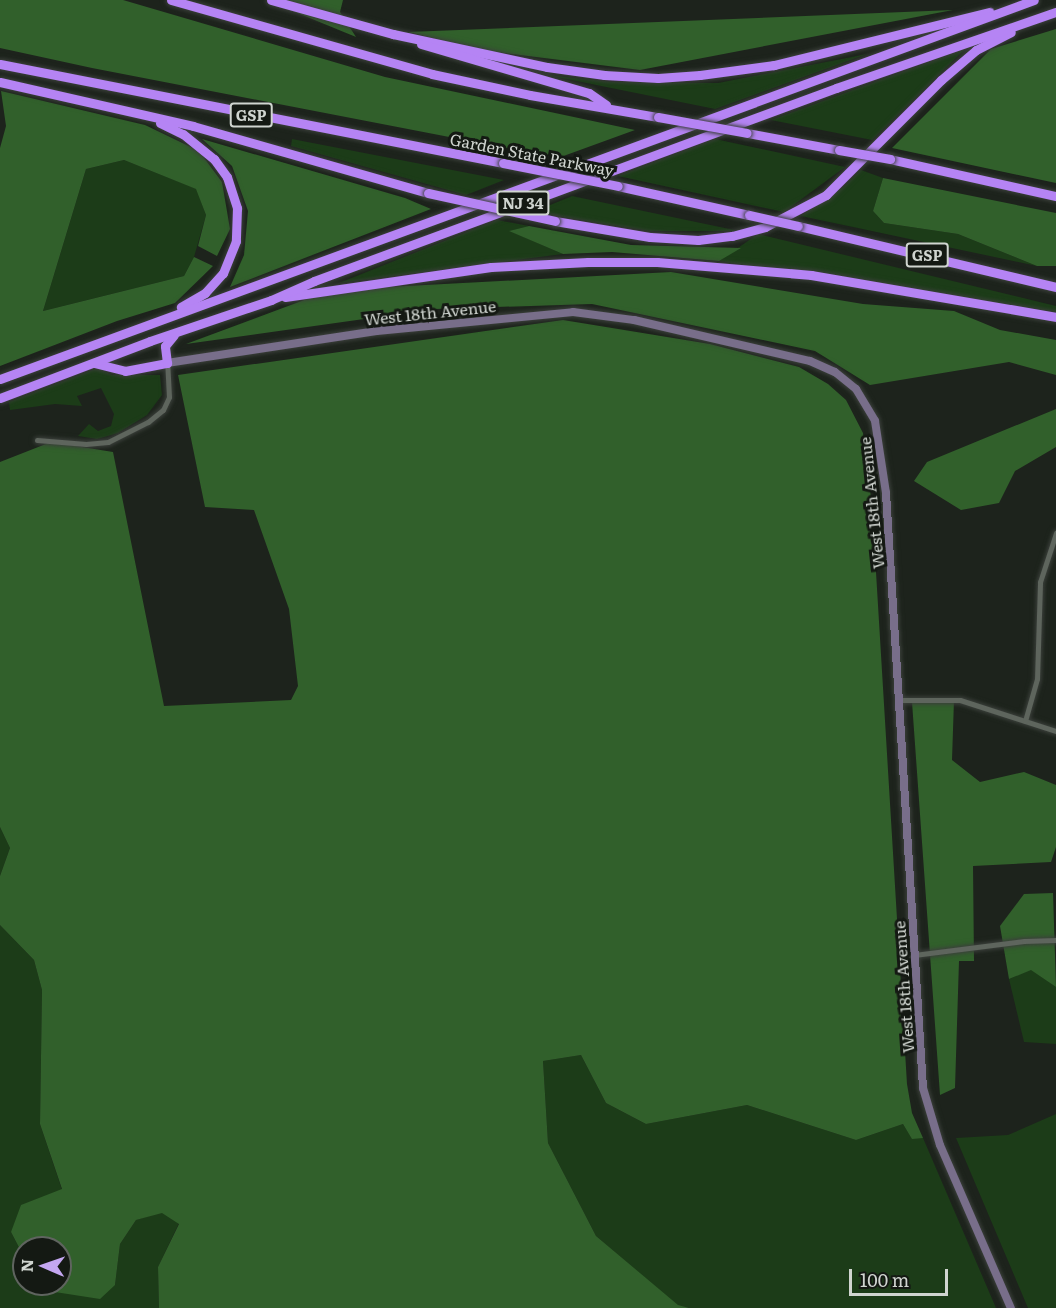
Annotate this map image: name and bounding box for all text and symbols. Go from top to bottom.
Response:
road number: GSP [228,103,274,127]
street label: Garden State Parkway [448,129,616,179]
road number: NJ 34 [496,191,550,215]
road number: GSP [904,243,950,267]
street label: West 18th Avenue [363,296,497,328]
street label: West 18th Avenue [855,436,887,570]
street label: West 18th Avenue [889,920,917,1054]
north arrow [12,1236,72,1296]
scale bar [852,1257,951,1295]
text: N [14,1258,38,1273]
text: 100 m [860,1266,909,1293]

